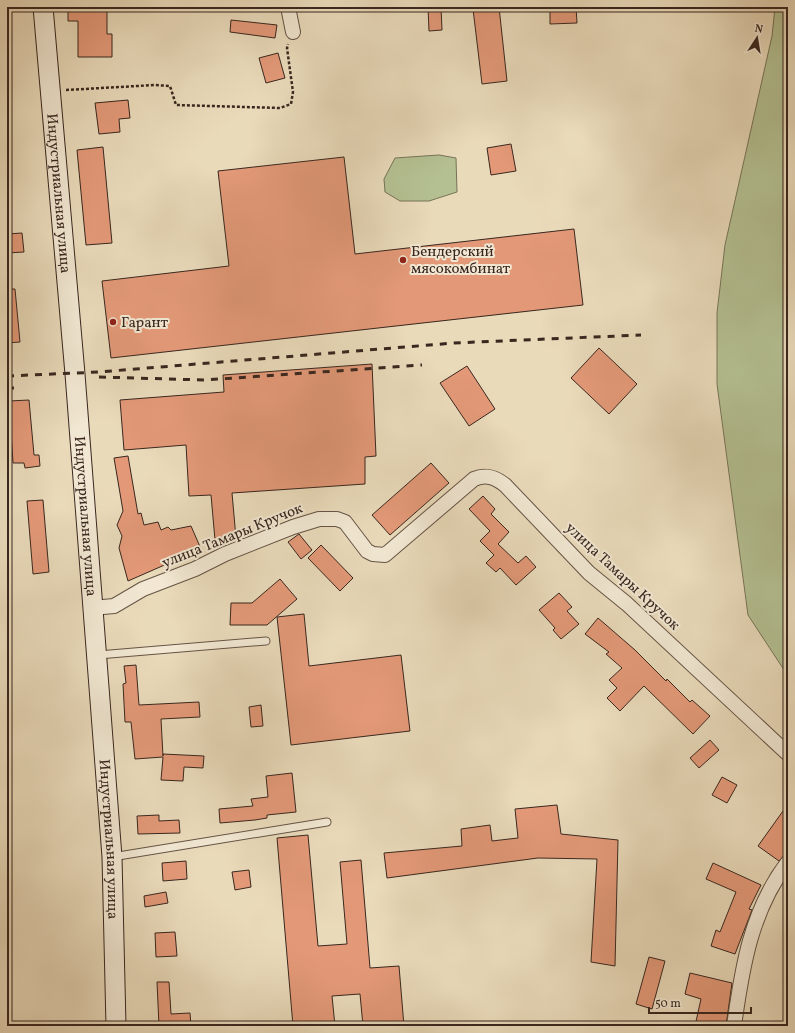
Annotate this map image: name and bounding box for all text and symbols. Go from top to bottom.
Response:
north arrow [737,18,777,58]
text: N [753,22,764,38]
street label: Индустриальная улица [40,113,75,274]
place label: Бендерский мясокомбинат [411,242,511,280]
marker: Бендерский мясокомбинат [398,255,408,265]
place label: Гарант [121,313,169,334]
marker: Гарант [108,317,118,327]
street label: Индустриальная улица [68,435,101,597]
street label: улица Тамары Кручок [159,499,306,574]
street label: улица Тамары Кручок [560,518,684,636]
street label: Индустриальная улица [93,758,122,920]
scale bar [649,989,751,1015]
text: 50 m [655,996,681,1012]

